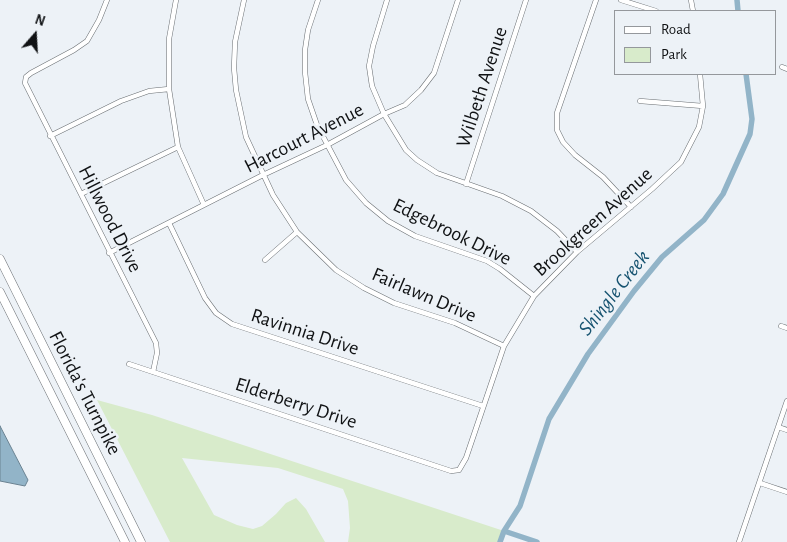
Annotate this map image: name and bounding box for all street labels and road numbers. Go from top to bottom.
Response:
street label: Wilbeth Avenue [451,24,513,150]
street label: Harcourt Avenue [240,98,368,178]
street label: Hillwood Drive [73,162,147,276]
street label: Brookgreen Avenue [529,162,657,282]
street label: Edgebrook Drive [389,193,515,271]
street label: Fairlawn Drive [368,262,480,328]
street label: Ravinnia Drive [248,303,362,361]
street label: Florida's Turnpike [43,327,127,459]
street label: Elderberry Drive [232,372,360,434]

